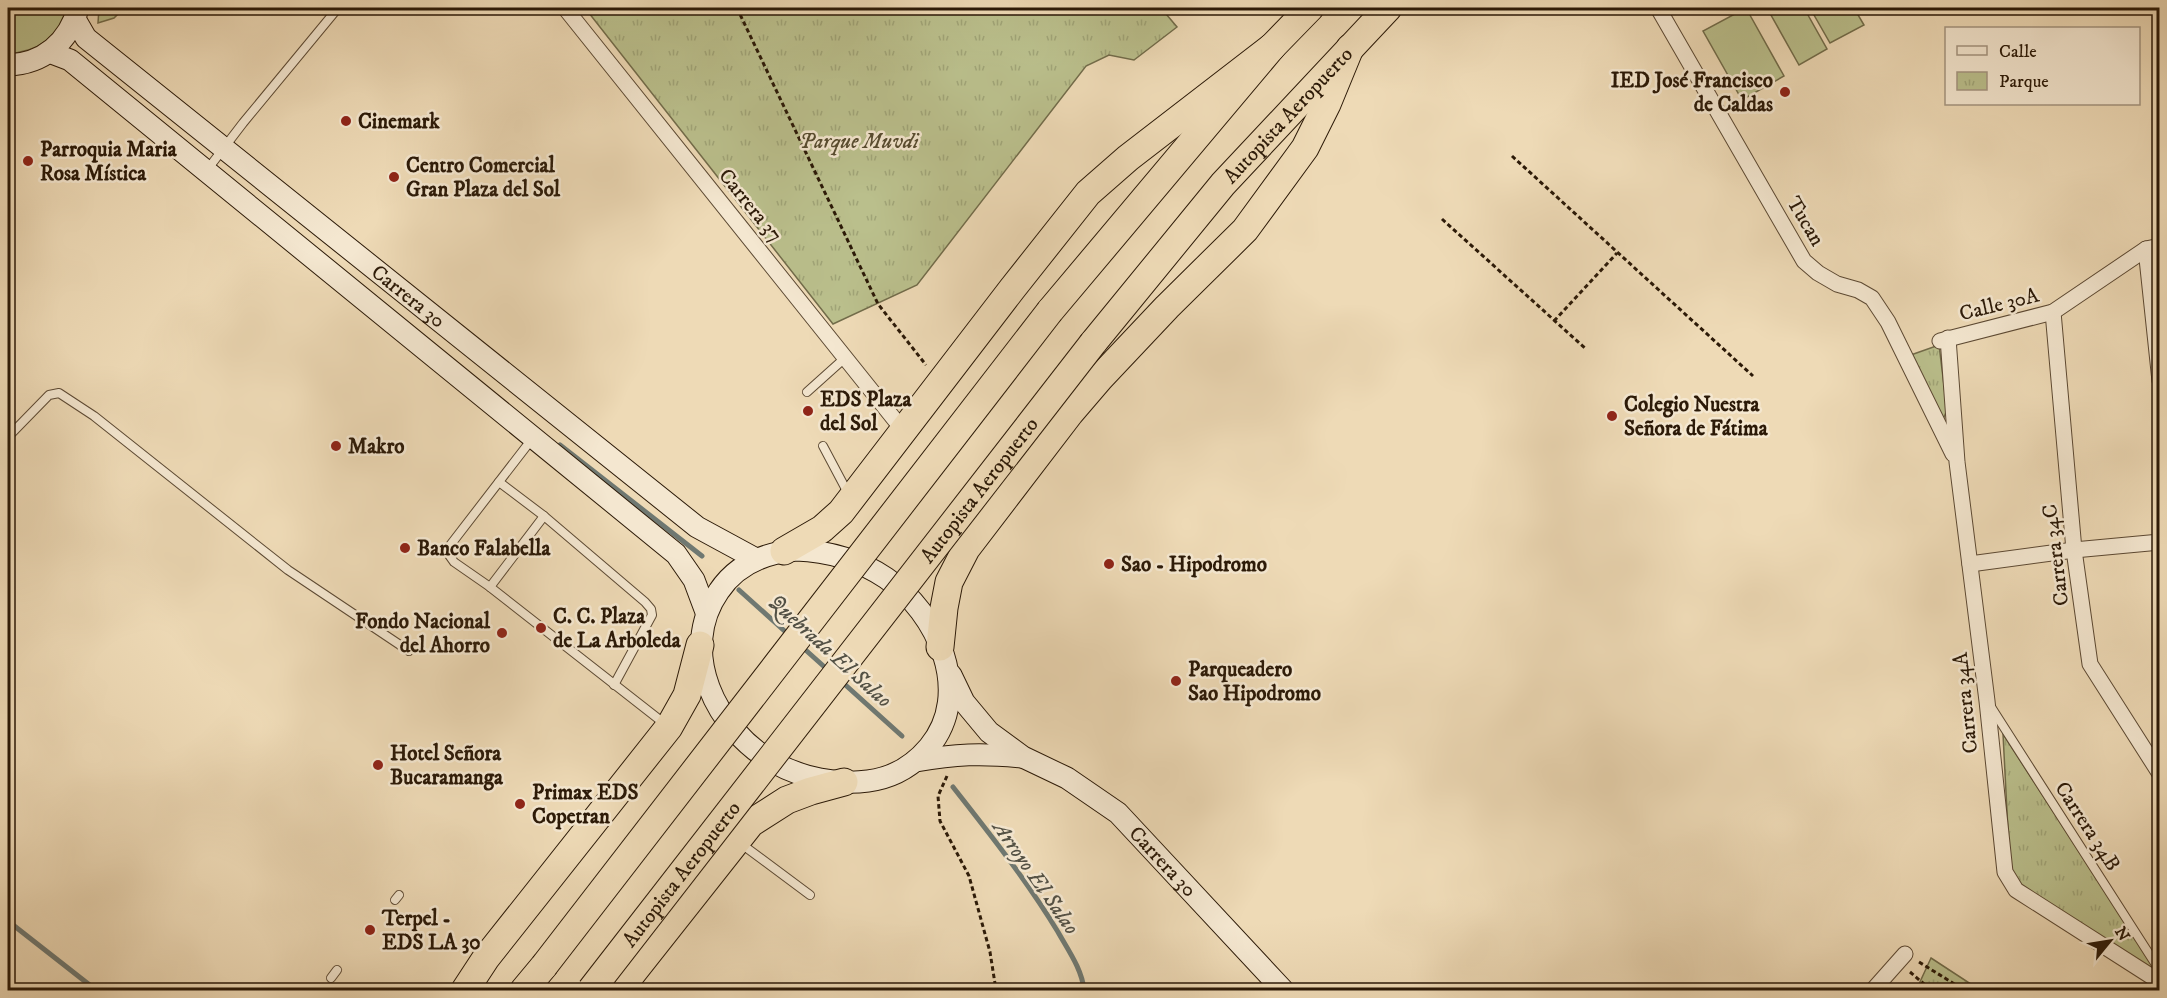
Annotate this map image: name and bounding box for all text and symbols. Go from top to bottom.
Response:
legend [1945,27,2140,105]
text: Calle [1999,41,2037,63]
street label: Autopista Aeropuerto [1218,42,1359,189]
place label: IED José Francisco de Caldas [1611,68,1773,118]
text: Parque [1999,71,2049,93]
marker: IED José Francisco de Caldas [1778,85,1792,99]
place label: Cinemark [358,109,440,135]
marker: Cinemark [339,114,353,128]
park label: Parque Muvdi [800,129,920,156]
place label: Parroquia Maria Rosa Mística [40,137,178,187]
place label: Centro Comercial Gran Plaza del Sol [406,153,561,203]
marker: Parroquia Maria Rosa Mística [21,154,35,168]
street label: Carrera 37 [713,164,788,248]
marker: Centro Comercial Gran Plaza del Sol [387,170,401,184]
street label: Tucan [1780,192,1830,251]
street label: Carrera 30 [366,259,450,334]
street label: Calle 30A [1957,282,2042,327]
place label: EDS Plaza del Sol [820,387,912,437]
place label: Colegio Nuestra Señora de Fátima [1624,392,1769,442]
marker: EDS Plaza del Sol [801,404,815,418]
marker: Colegio Nuestra Señora de Fátima [1605,409,1619,423]
street label: Autopista Aeropuerto [915,412,1045,569]
place label: Makro [348,434,405,460]
marker: Makro [329,439,343,453]
street label: Carrera 34C [2037,503,2075,607]
place label: Banco Falabella [417,536,551,562]
marker: Banco Falabella [398,541,412,555]
place label: Sao - Hipodromo [1121,552,1267,578]
marker: Sao - Hipodromo [1102,557,1116,571]
water label: Quebrada El Salao [763,589,897,714]
place label: C. C. Plaza de La Arboleda [553,604,682,654]
place label: Fondo Nacional del Ahorro [355,609,491,659]
marker: C. C. Plaza de La Arboleda [534,621,548,635]
marker: Fondo Nacional del Ahorro [495,626,509,640]
street label: Carrera 34A [1948,650,1984,755]
place label: Parqueadero Sao Hipodromo [1188,657,1321,707]
marker: Parqueadero Sao Hipodromo [1169,674,1183,688]
place label: Hotel Señora Bucaramanga [390,741,504,791]
marker: Hotel Señora Bucaramanga [371,758,385,772]
street label: Carrera 34B [2049,777,2126,876]
place label: Primax EDS Copetran [532,780,638,830]
street label: Autopista Aeropuerto [617,796,747,953]
marker: Primax EDS Copetran [513,797,527,811]
water label: Arroyo El Salao [985,813,1085,940]
street label: Carrera 30 [1123,821,1202,903]
place label: Terpel - EDS LA 30 [381,906,481,956]
north arrow [2080,911,2140,971]
marker: Terpel - EDS LA 30 [363,923,377,937]
text: N [2110,923,2134,945]

